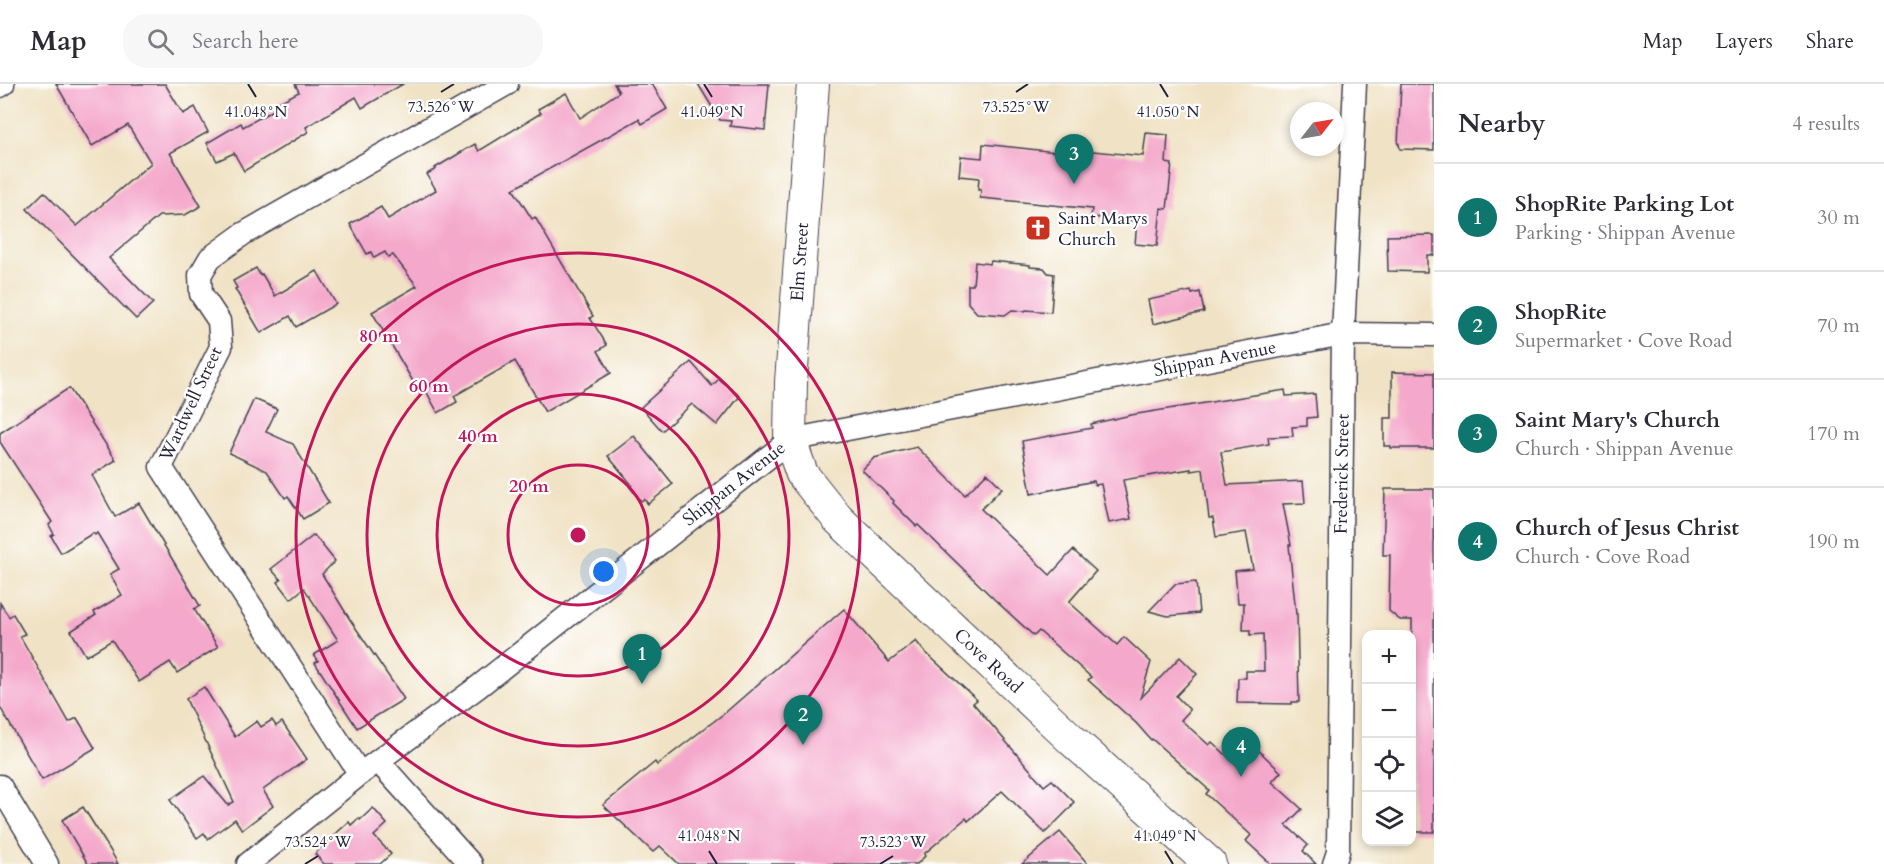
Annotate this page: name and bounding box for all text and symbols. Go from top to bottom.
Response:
search box [123,14,543,68]
text: Map [30,22,87,60]
icon: search [144,25,177,58]
text: Search here [192,26,299,56]
text: Map [1643,27,1683,56]
text: Layers [1716,27,1773,56]
text: Share [1806,27,1854,56]
text: 73.526°W [408,97,475,117]
text: 73.525°W [983,97,1050,117]
text: 41.048°N [225,102,288,122]
text: 41.049°N [681,102,744,122]
text: 41.050°N [1137,102,1200,122]
north arrow [1290,102,1344,156]
text: Nearby [1458,106,1546,141]
text: 4 results [1792,110,1860,137]
pin: 3 [1054,135,1094,184]
text: ShopRite Parking Lot [1515,189,1734,219]
text: 1 [1472,204,1483,231]
text: 30 m [1817,204,1860,231]
place label: Saint Marys Church [1058,206,1147,252]
church icon: Saint Marys Church [1023,213,1053,243]
text: Parking · Shippan Avenue [1515,219,1736,246]
street label: Elm Street [785,221,815,302]
text: ShopRite [1515,297,1607,327]
text: 2 [1472,312,1483,339]
text: 70 m [1817,312,1860,339]
text: 80 m [359,324,399,349]
text: Supermarket · Cove Road [1515,327,1732,354]
street label: Shippan Avenue [1152,335,1278,383]
street label: Wardwell Street [153,342,229,466]
text: 60 m [409,374,449,399]
text: Saint Mary's Church [1515,405,1720,435]
street label: Frederick Street [1328,413,1356,534]
text: 3 [1472,420,1483,447]
text: 170 m [1807,420,1860,447]
text: 40 m [458,424,498,449]
text: Church · Shippan Avenue [1515,435,1734,462]
street label: Shippan Avenue [677,436,791,532]
text: 20 m [509,474,549,499]
text: Church of Jesus Christ [1515,513,1739,543]
centre of rings [568,525,588,545]
text: 4 [1472,528,1483,555]
text: 190 m [1807,528,1860,555]
text: Church · Cove Road [1515,543,1690,570]
your location [589,557,618,586]
street label: Cove Road [948,623,1028,699]
map controls [1362,630,1416,846]
button: + [1362,630,1416,684]
pin: 1 [622,634,662,684]
button: − [1362,684,1416,738]
pin: 2 [784,696,822,745]
pin: 4 [1222,728,1260,777]
button: locate [1362,738,1416,792]
button: layers [1362,792,1416,846]
text: 41.048°N [678,826,741,846]
text: 41.049°N [1134,826,1197,846]
text: 73.524°W [285,832,352,852]
text: 73.523°W [860,832,927,852]

